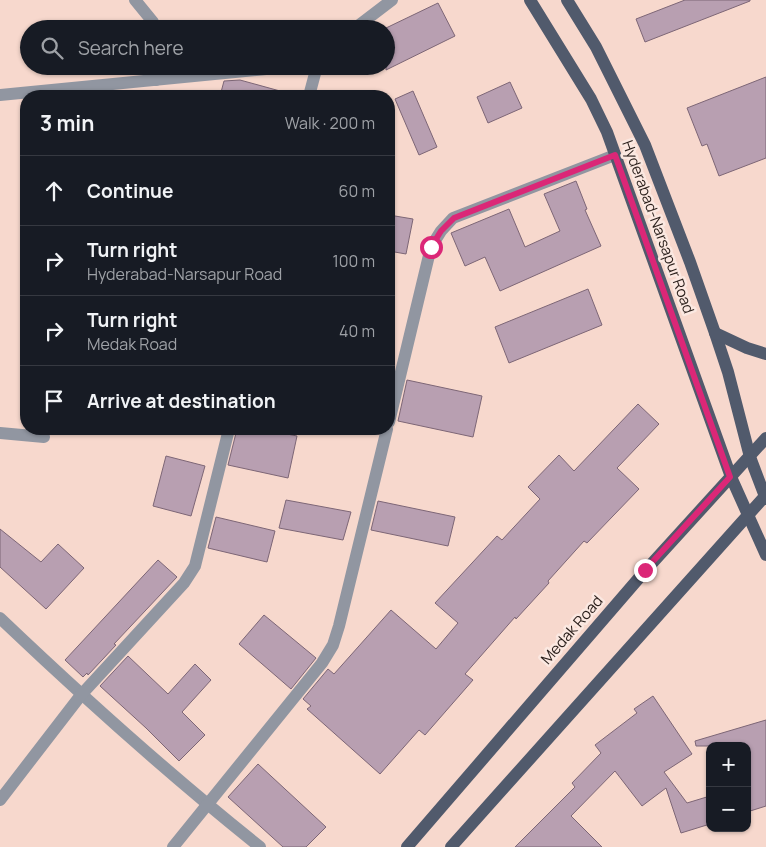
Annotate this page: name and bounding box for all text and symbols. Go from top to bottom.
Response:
search box [20,20,395,75]
icon: search [38,34,66,62]
text: Search here [78,35,184,61]
text: 3 min [40,109,94,137]
text: Walk · 200 m [285,112,375,134]
street label: Hyderabad-Narsapur Road [617,137,700,316]
icon: ahead [40,177,68,205]
text: Continue [87,178,173,204]
text: 60 m [339,180,375,202]
route start [420,236,443,259]
text: Turn right [87,237,177,263]
icon: right [40,247,68,275]
text: 100 m [332,250,375,272]
text: Hyderabad-Narsapur Road [87,263,282,285]
text: Turn right [87,307,177,333]
icon: right [40,317,68,345]
text: 40 m [339,320,375,342]
text: Medak Road [87,333,177,355]
icon: arrive [40,387,68,415]
text: Arrive at destination [87,388,276,414]
route end [634,559,657,582]
street label: Medak Road [536,591,607,668]
map controls [706,742,751,832]
button: + [706,742,751,787]
button: − [706,787,751,832]

